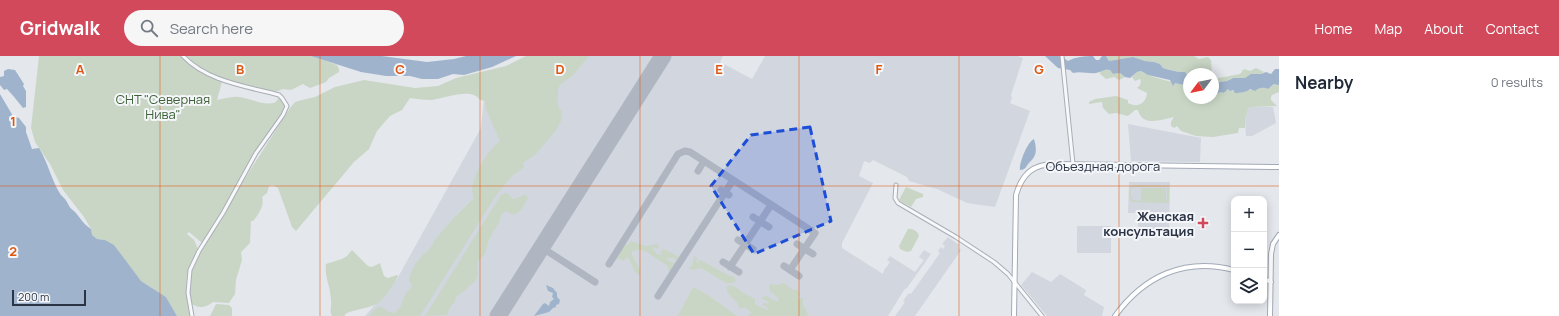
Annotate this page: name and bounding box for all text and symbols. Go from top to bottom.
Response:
search box [124,10,404,46]
text: Gridwalk [20,15,100,41]
icon: search [138,17,160,39]
text: Search here [170,18,253,39]
text: Home [1315,19,1352,38]
text: Map [1374,19,1402,38]
text: About [1424,19,1464,38]
text: Contact [1486,19,1539,38]
text: A [76,60,85,78]
text: B [236,60,244,78]
text: C [395,60,405,78]
text: D [555,60,565,78]
text: E [715,60,723,78]
text: F [876,60,883,78]
text: G [1034,60,1044,78]
north arrow [1183,68,1219,104]
text: Nearby [1295,71,1353,94]
text: 0 results [1491,73,1543,91]
park label: СНТ "Северная Нива" [116,90,210,123]
text: 1 [10,112,16,130]
street label: Объездная дорога [1046,157,1160,175]
map controls [1231,196,1267,304]
button: + [1231,196,1267,232]
place label: Женская консультация [1103,207,1194,240]
marker: Женская консультация [1197,217,1209,229]
button: − [1231,232,1267,268]
text: 2 [9,242,17,260]
button: layers [1231,268,1267,304]
scale bar [12,288,86,307]
text: 200 m [18,289,49,304]

